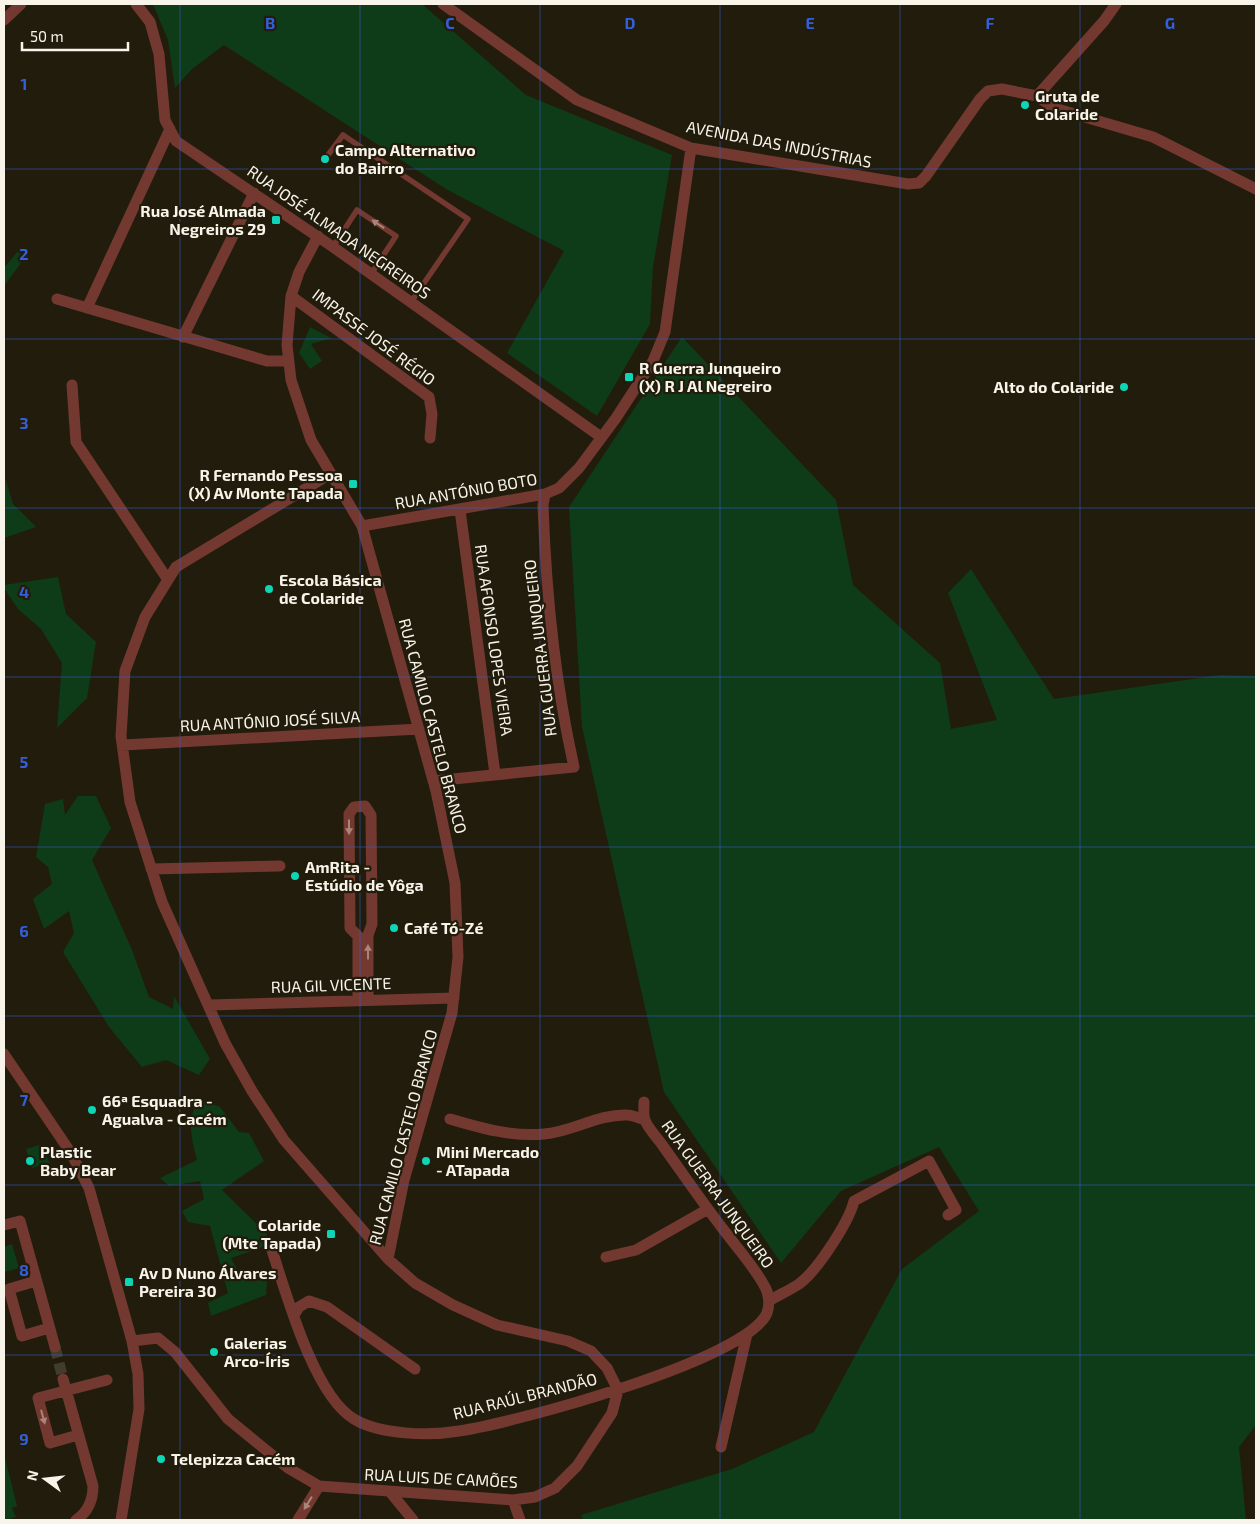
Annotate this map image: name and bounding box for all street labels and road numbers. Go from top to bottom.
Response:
street label: AVENIDA DAS INDÚSTRIAS [685,116,873,171]
street label: RUA JOSÉ ALMADA NEGREIROS [244,161,435,302]
street label: IMPASSE JOSÉ RÉGIO [309,284,439,389]
street label: RUA ANTÓNIO BOTO [393,469,539,512]
street label: RUA AFONSO LOPES VIEIRA [472,543,517,737]
street label: RUA GUERRA JUNQUEIRO [519,558,561,738]
street label: RUA CAMILO CASTELO BRANCO [396,616,471,836]
street label: RUA ANTÓNIO JOSÉ SILVA [179,706,361,735]
street label: RUA GIL VICENTE [270,973,392,996]
street label: RUA CAMILO CASTELO BRANCO [365,1027,440,1247]
street label: RUA GUERRA JUNQUEIRO [657,1116,779,1272]
street label: RUA RAÚL BRANDÃO [451,1368,599,1423]
street label: RUA LUIS DE CAMÕES [364,1464,518,1491]

